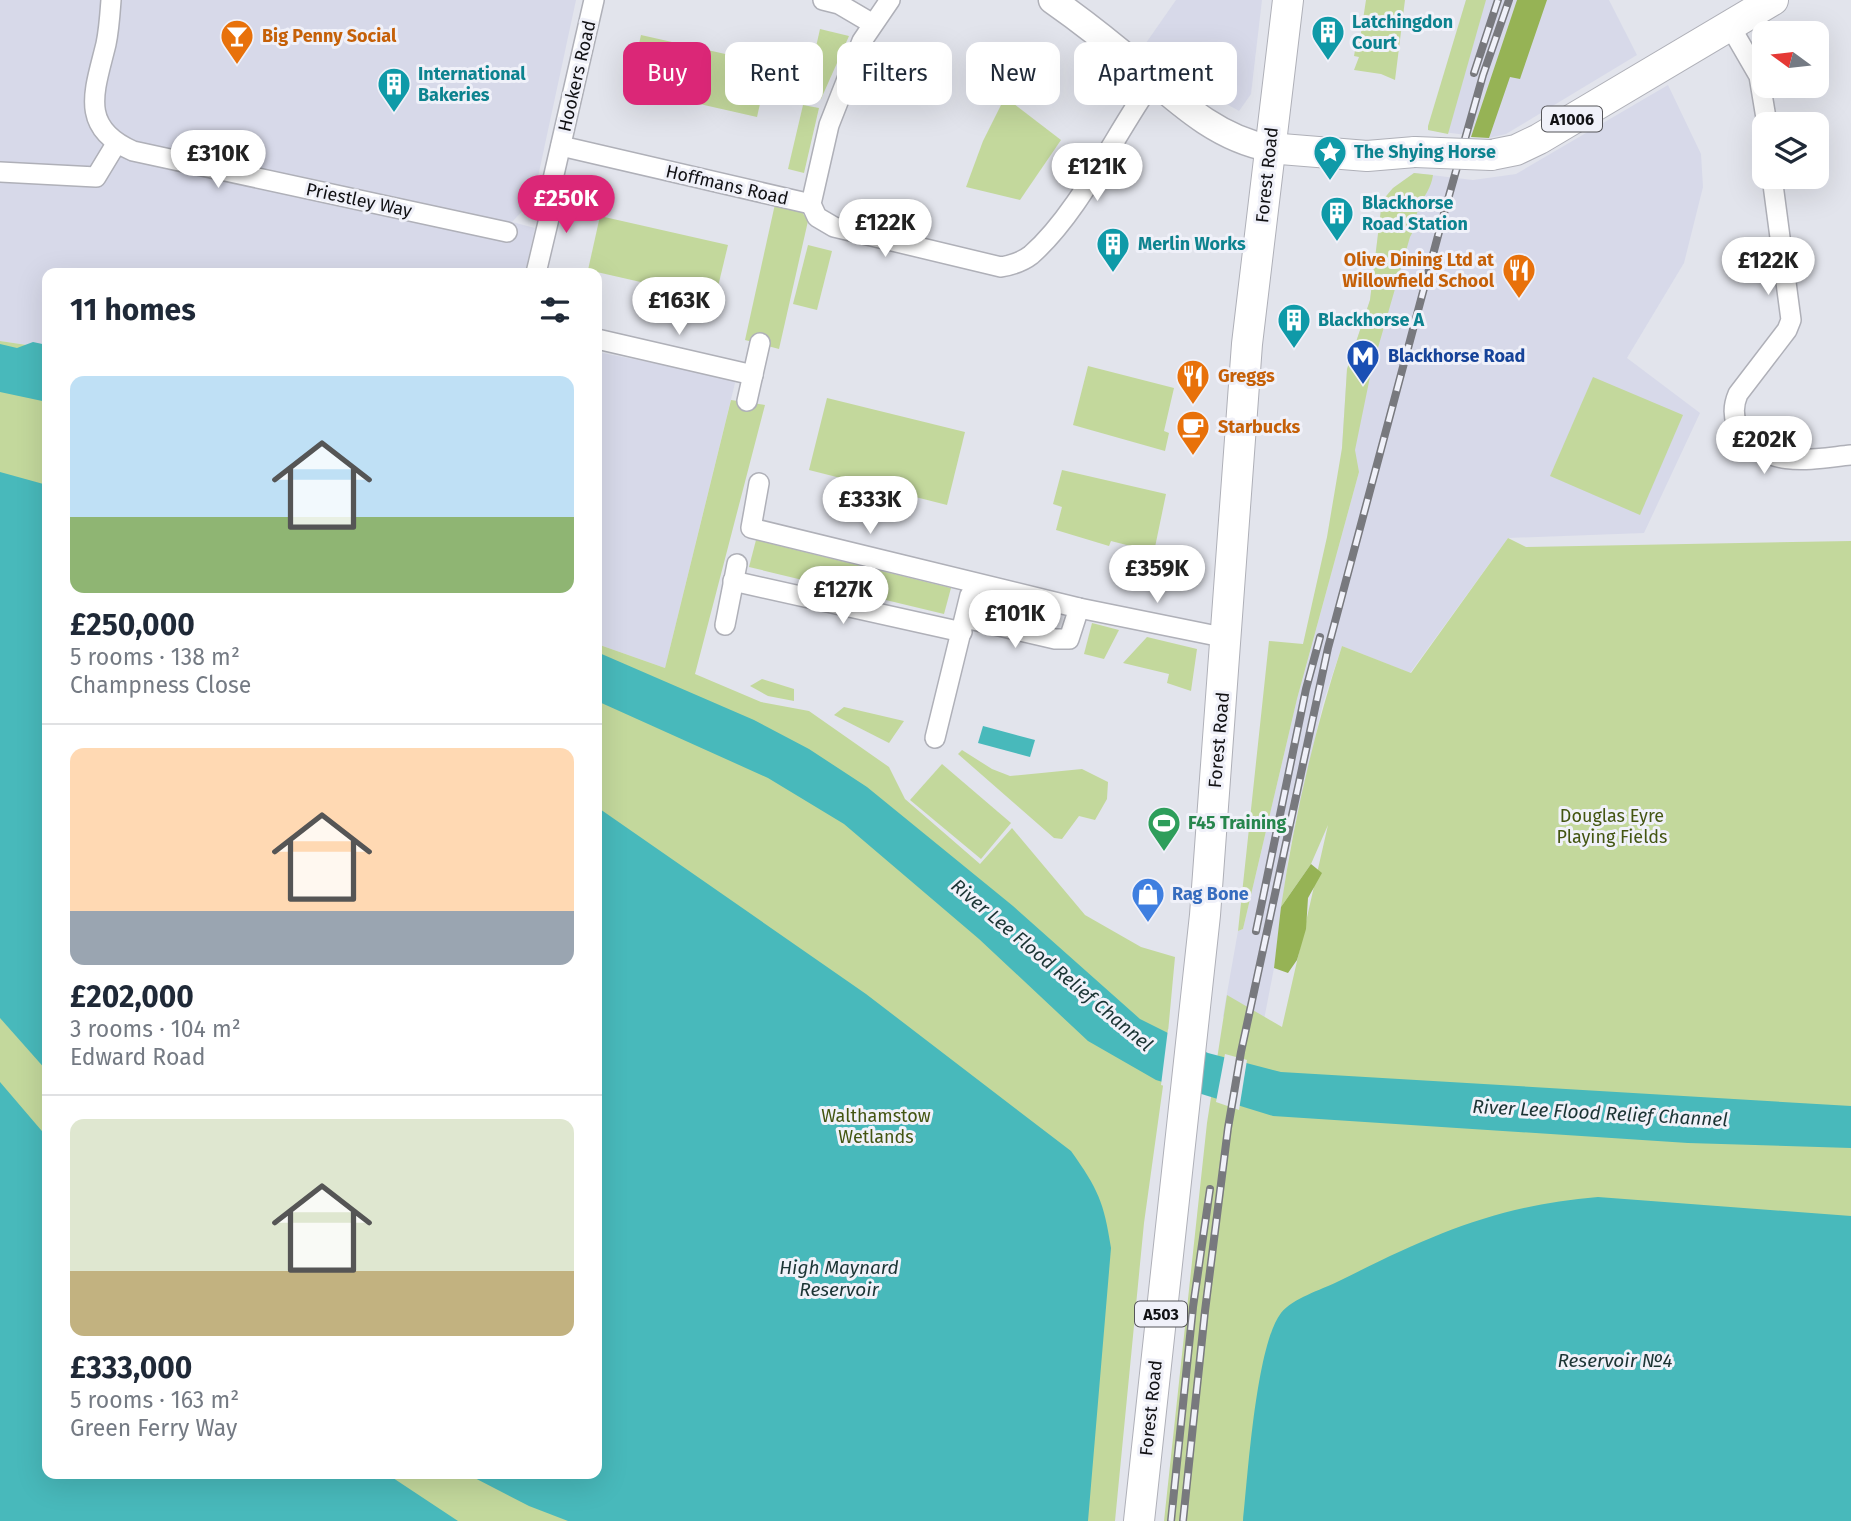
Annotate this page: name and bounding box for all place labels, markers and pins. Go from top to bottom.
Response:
place label: Latchingdon Court [1352,11,1453,54]
building icon: Latchingdon Court [1309,13,1347,62]
bar icon: Big Penny Social [218,17,256,66]
place label: Big Penny Social [262,25,397,47]
place label: International Bakeries [418,63,526,106]
building icon: International Bakeries [375,65,413,114]
pin: £310K [169,130,267,190]
place icon: The Shying Horse [1311,133,1349,182]
place label: The Shying Horse [1354,141,1496,163]
pin: £121K [1048,144,1146,203]
pin: £250K [517,176,615,235]
place label: Blackhorse Road Station [1362,192,1468,235]
building icon: Blackhorse Road Station [1318,194,1356,243]
pin: £122K [836,200,934,259]
building icon: Merlin Works [1094,225,1132,274]
place label: Merlin Works [1138,233,1246,255]
pin: £122K [1719,238,1817,297]
place label: Olive Dining Ltd at Willowfield School [1342,249,1495,292]
restaurant icon: Olive Dining Ltd at Willowfield School [1500,251,1538,300]
pin: £163K [630,278,728,337]
building icon: Blackhorse A [1275,301,1313,350]
place label: Blackhorse A [1318,309,1425,331]
metro station icon: Blackhorse Road [1344,337,1382,386]
place label: Blackhorse Road [1388,345,1525,367]
restaurant icon: Greggs [1174,357,1212,406]
place label: Greggs [1218,365,1275,387]
cafe icon: Starbucks [1174,408,1212,457]
place label: Starbucks [1218,416,1301,438]
pin: £202K [1715,416,1813,476]
pin: £333K [821,476,919,536]
pin: £359K [1108,546,1206,605]
pin: £127K [794,566,892,626]
pin: £101K [966,590,1064,650]
sports icon: F45 Training [1145,804,1183,853]
place label: F45 Training [1188,812,1287,834]
shop icon: Rag Bone [1129,875,1167,924]
place label: Rag Bone [1172,883,1249,905]

